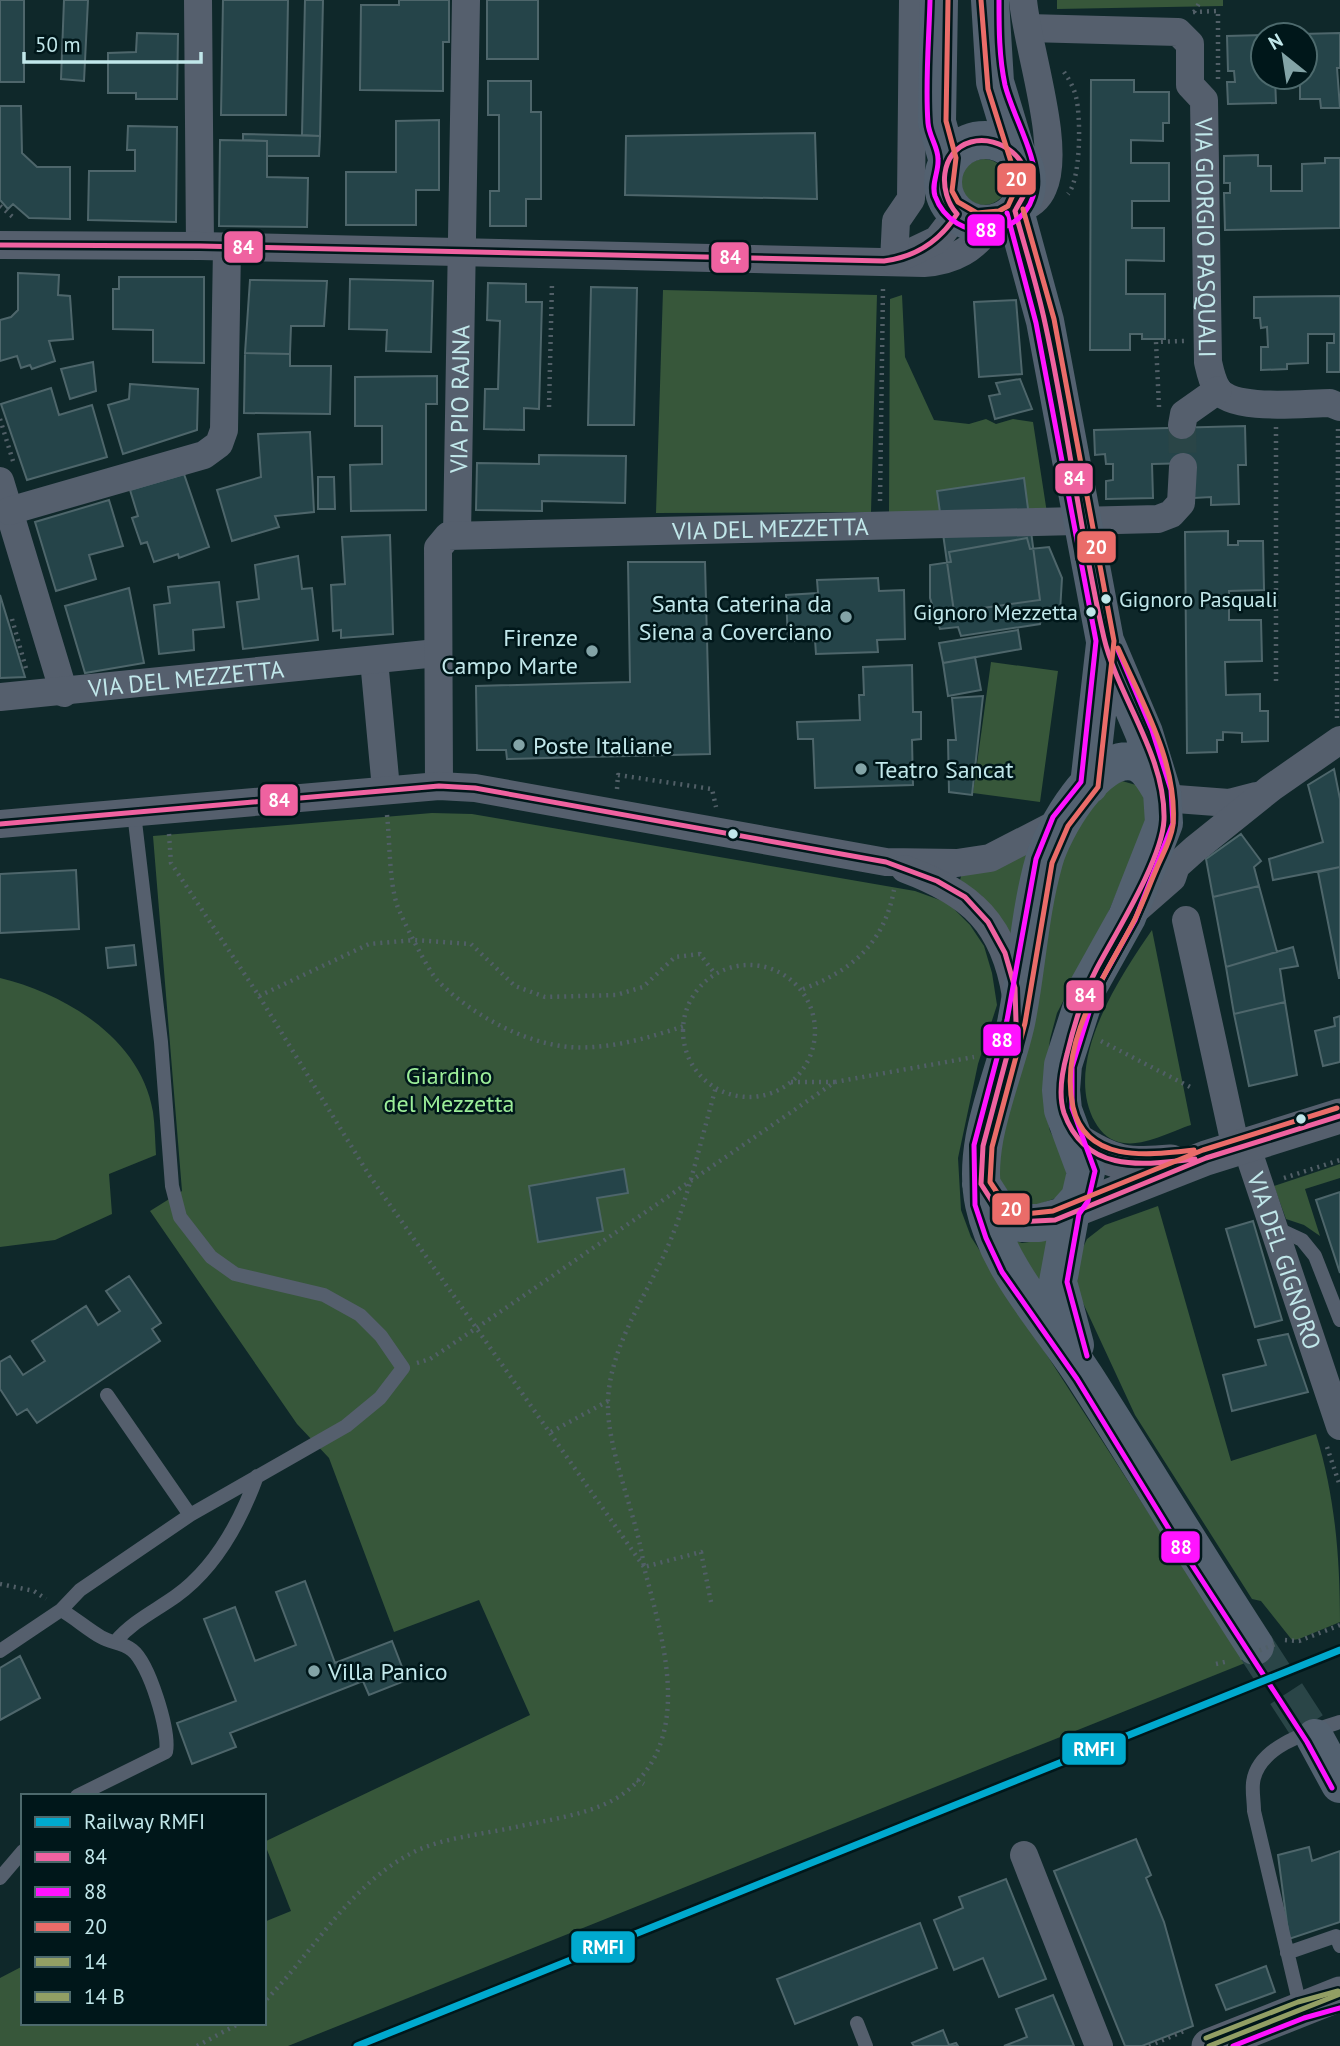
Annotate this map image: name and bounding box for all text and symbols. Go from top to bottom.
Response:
scale bar [24,21,201,65]
north arrow [1249,21,1319,91]
text: N [1264,28,1287,55]
text: 50 m [35,31,81,58]
street label: VIA GIORGIO PASQUALI [1189,116,1223,358]
line badge: 20 [996,162,1037,196]
text: 20 [1005,167,1027,191]
line badge: 88 [966,213,1006,247]
text: 88 [975,218,997,242]
line badge: 84 [223,230,264,264]
text: 84 [232,235,254,259]
line badge: 84 [710,241,750,274]
text: 84 [719,245,741,269]
street label: VIA PIO RAJNA [443,325,476,474]
line badge: 84 [1054,462,1094,495]
text: 84 [1063,466,1085,490]
street label: VIA DEL MEZZETTA [671,510,869,546]
line badge: 20 [1076,530,1117,564]
text: 20 [1085,535,1107,559]
place label: Gignoro Pasquali [1119,585,1278,613]
place label: Santa Caterina da Siena a Coverciano [639,588,832,647]
marker: Gignoro Pasquali [1099,592,1113,606]
place label: Gignoro Mezzetta [913,598,1078,626]
marker: Gignoro Mezzetta [1084,605,1098,619]
marker: Santa Caterina da Siena a Coverciano [838,609,854,625]
place label: Firenze Campo Marte [441,622,578,681]
marker: Firenze Campo Marte [584,643,600,659]
street label: VIA DEL MEZZETTA [86,653,285,704]
place label: Poste Italiane [533,730,673,761]
marker: Poste Italiane [511,737,527,753]
place label: Teatro Sancat [875,754,1014,785]
marker: Teatro Sancat [853,761,869,777]
line badge: 84 [259,783,299,817]
text: 84 [268,788,290,812]
unlabelled marker [726,827,740,841]
line badge: 84 [1065,979,1105,1012]
text: 84 [1074,983,1096,1007]
line badge: 88 [982,1023,1022,1057]
text: 88 [991,1028,1013,1052]
park label: Giardino del Mezzetta [384,1060,514,1119]
unlabelled marker [1294,1112,1308,1126]
street label: VIA DEL GIGNORO [1240,1167,1329,1353]
line badge: 20 [991,1192,1031,1226]
text: 20 [1000,1197,1022,1221]
line badge: 88 [1160,1530,1201,1564]
text: 88 [1170,1535,1192,1559]
place label: Villa Panico [327,1656,448,1687]
marker: Villa Panico [306,1663,322,1679]
line badge: RMFI [1061,1732,1127,1766]
text: RMFI [1073,1737,1115,1761]
legend [21,1794,266,2025]
text: Railway RMFI [84,1808,205,1835]
text: 84 [84,1843,107,1870]
text: 88 [84,1878,107,1905]
text: 20 [84,1913,107,1940]
line badge: RMFI [570,1930,636,1964]
text: RMFI [582,1935,624,1959]
text: 14 [84,1948,107,1975]
text: 14 B [84,1983,125,2010]

